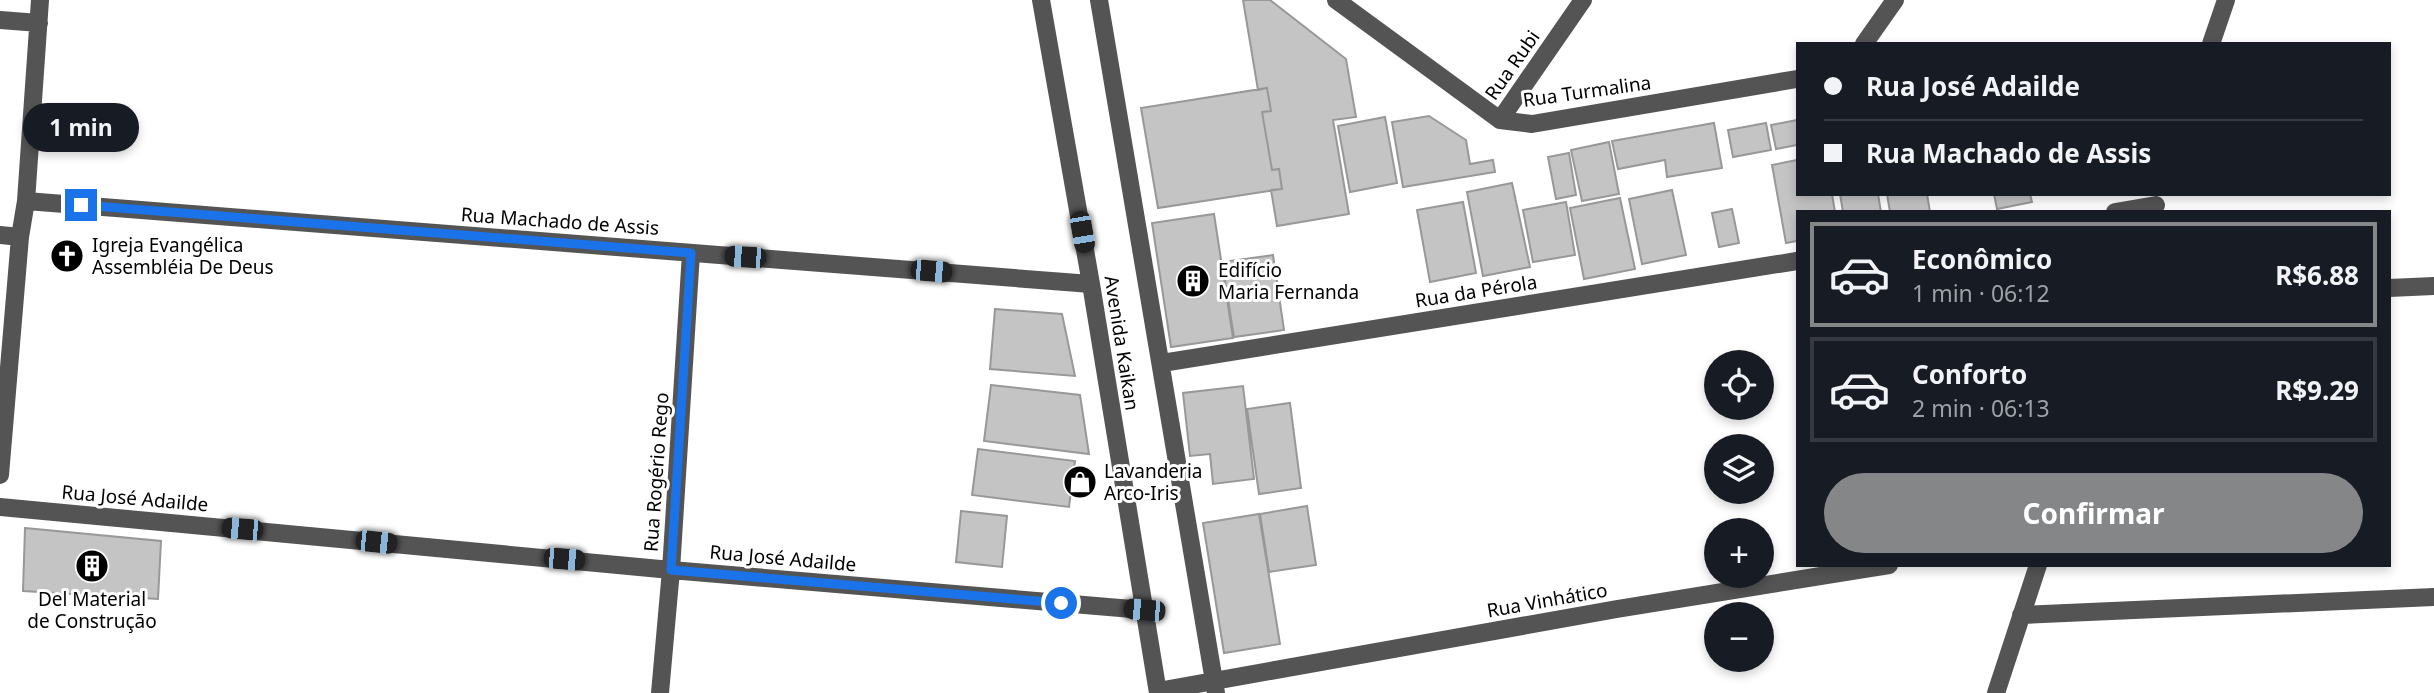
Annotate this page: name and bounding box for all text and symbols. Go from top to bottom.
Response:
street label: Rua Rubi [1479,25,1545,105]
text: Rua José Adailde [1866,68,2080,104]
street label: Rua Turmalina [1521,69,1653,113]
callout: 1 min [23,104,139,152]
text: 1 min [49,111,113,143]
text: Rua Machado de Assis [1866,135,2151,171]
route end [65,189,97,221]
street label: Rua Machado de Assis [460,201,660,241]
car [1069,209,1096,255]
place label: Igreja Evangélica Assembléia De Deus [92,232,274,280]
church icon: Igreja Evangélica Assembléia De Deus [48,237,86,275]
text: Econômico [1912,241,2052,277]
icon: car [1828,243,1891,306]
car [724,245,767,269]
place label: Edifício Maria Fernanda [1218,257,1359,305]
text: R$6.88 [2275,257,2359,293]
car [910,259,953,283]
building icon: Edifício Maria Fernanda [1174,262,1212,300]
street label: Rua da Pérola [1413,269,1539,313]
street label: Avenida Kaikan [1098,274,1146,412]
text: 1 min · 06:12 [1912,277,2050,309]
map controls [1704,350,1774,672]
button: locate [1704,350,1774,420]
text: Conforto [1912,356,2027,392]
icon: car [1828,358,1891,421]
text: R$9.29 [2275,372,2359,408]
street label: Rua Rogério Rego [637,391,675,553]
text: 2 min · 06:13 [1912,392,2050,424]
button: layers [1704,434,1774,504]
place label: Lavanderia Arco-Iris [1104,458,1202,506]
shop icon: Lavanderia Arco-Iris [1061,463,1099,501]
button: Confirmar [1824,473,2363,553]
street label: Rua José Adailde [60,479,210,517]
car [221,517,264,541]
button: + [1704,518,1774,588]
car [355,529,398,555]
street label: Rua José Adailde [708,539,858,577]
building icon: Del Material de Construção [73,547,111,585]
car [543,547,586,571]
street label: Rua Vinhático [1485,577,1609,623]
place label: Del Material de Construção [27,586,157,634]
route start [1045,587,1077,619]
car [1123,598,1166,622]
button: − [1704,602,1774,672]

